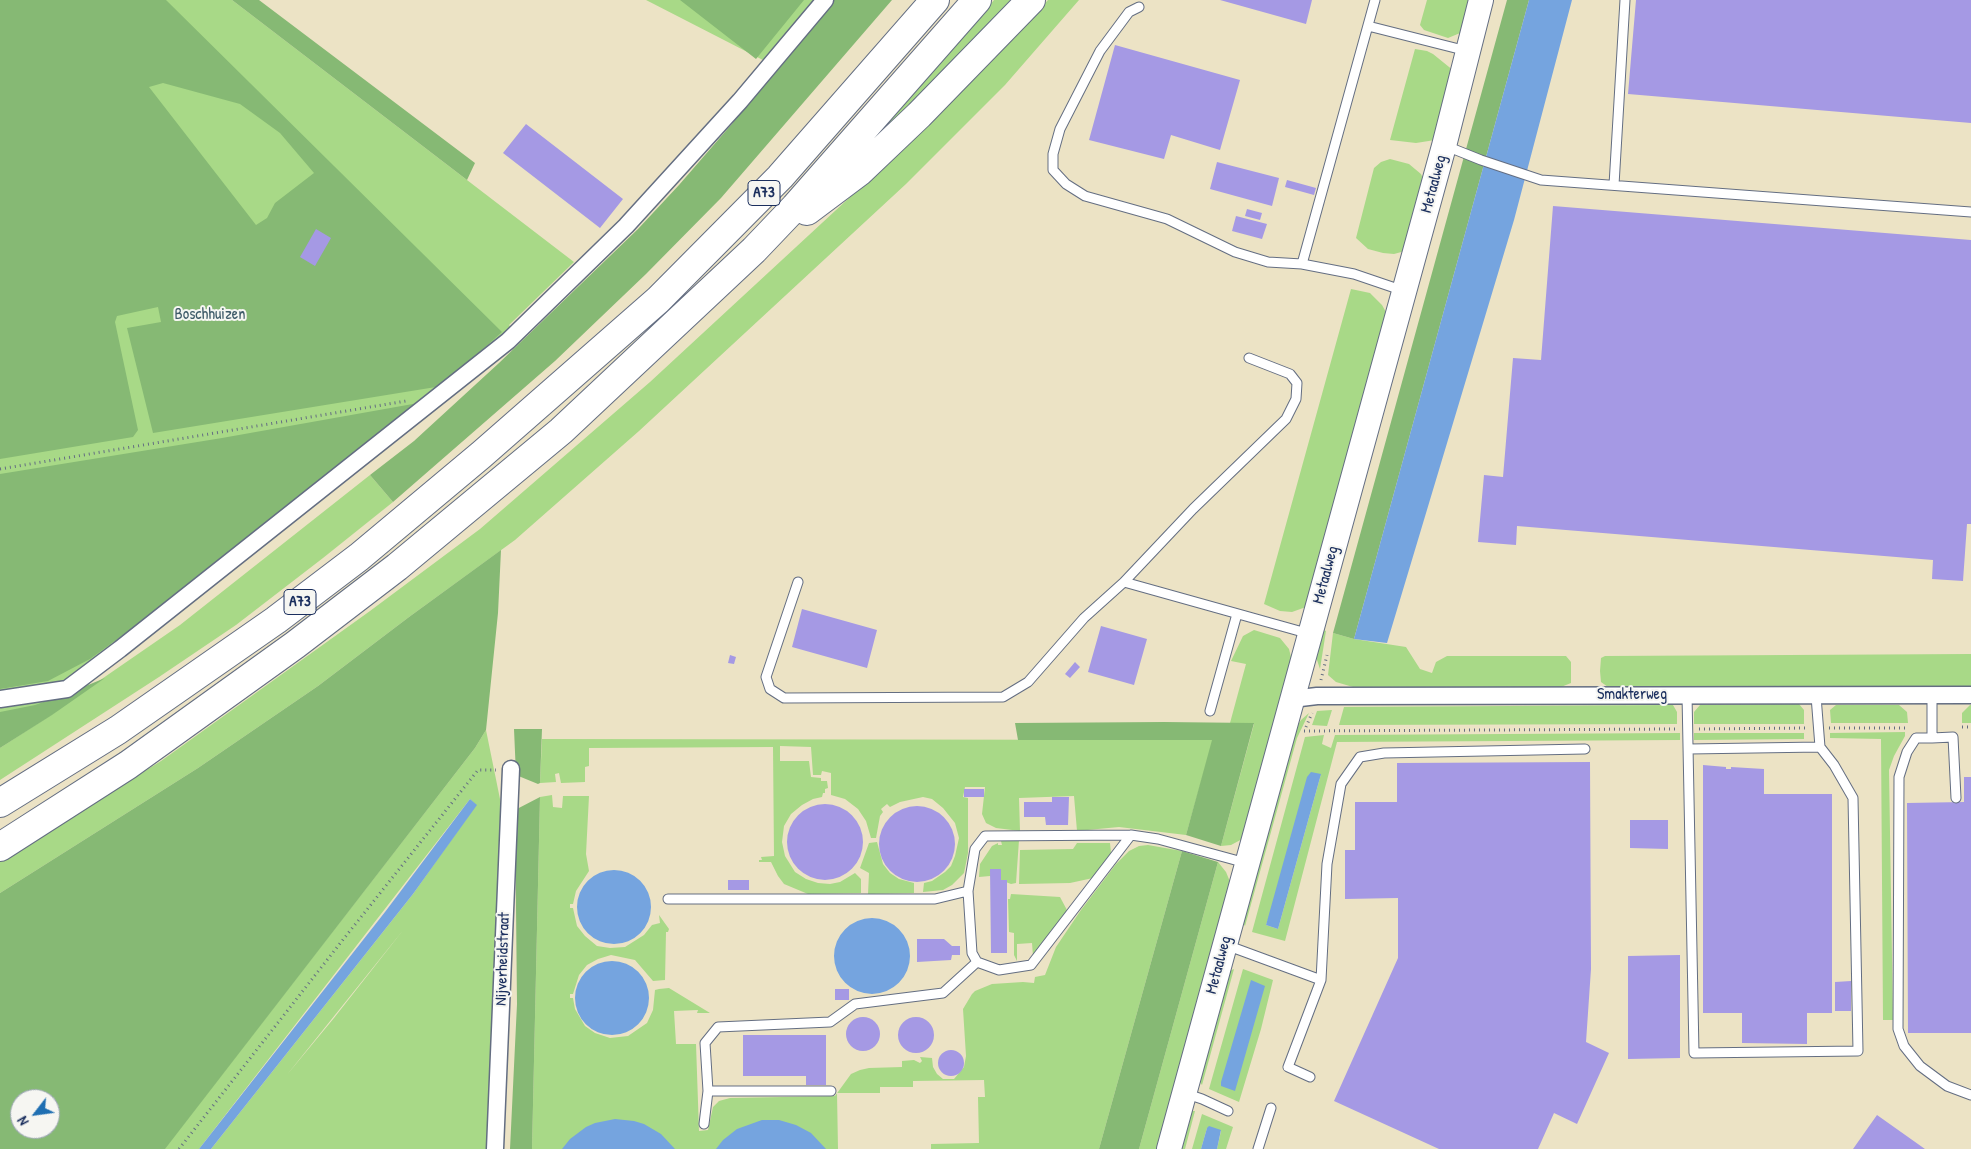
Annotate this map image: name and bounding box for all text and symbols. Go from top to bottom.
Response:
street label: Metaalweg [1417,153,1451,215]
road number: A73 [748,180,780,206]
park label: Boschhuizen [175,305,245,325]
street label: Metaalweg [1309,544,1343,606]
road number: A73 [284,590,316,614]
street label: Smakterweg [1597,685,1667,705]
street label: Nijverheidstraat [492,912,514,1006]
street label: Metaalweg [1202,934,1236,996]
north arrow [10,1089,60,1139]
text: N [12,1113,33,1129]

